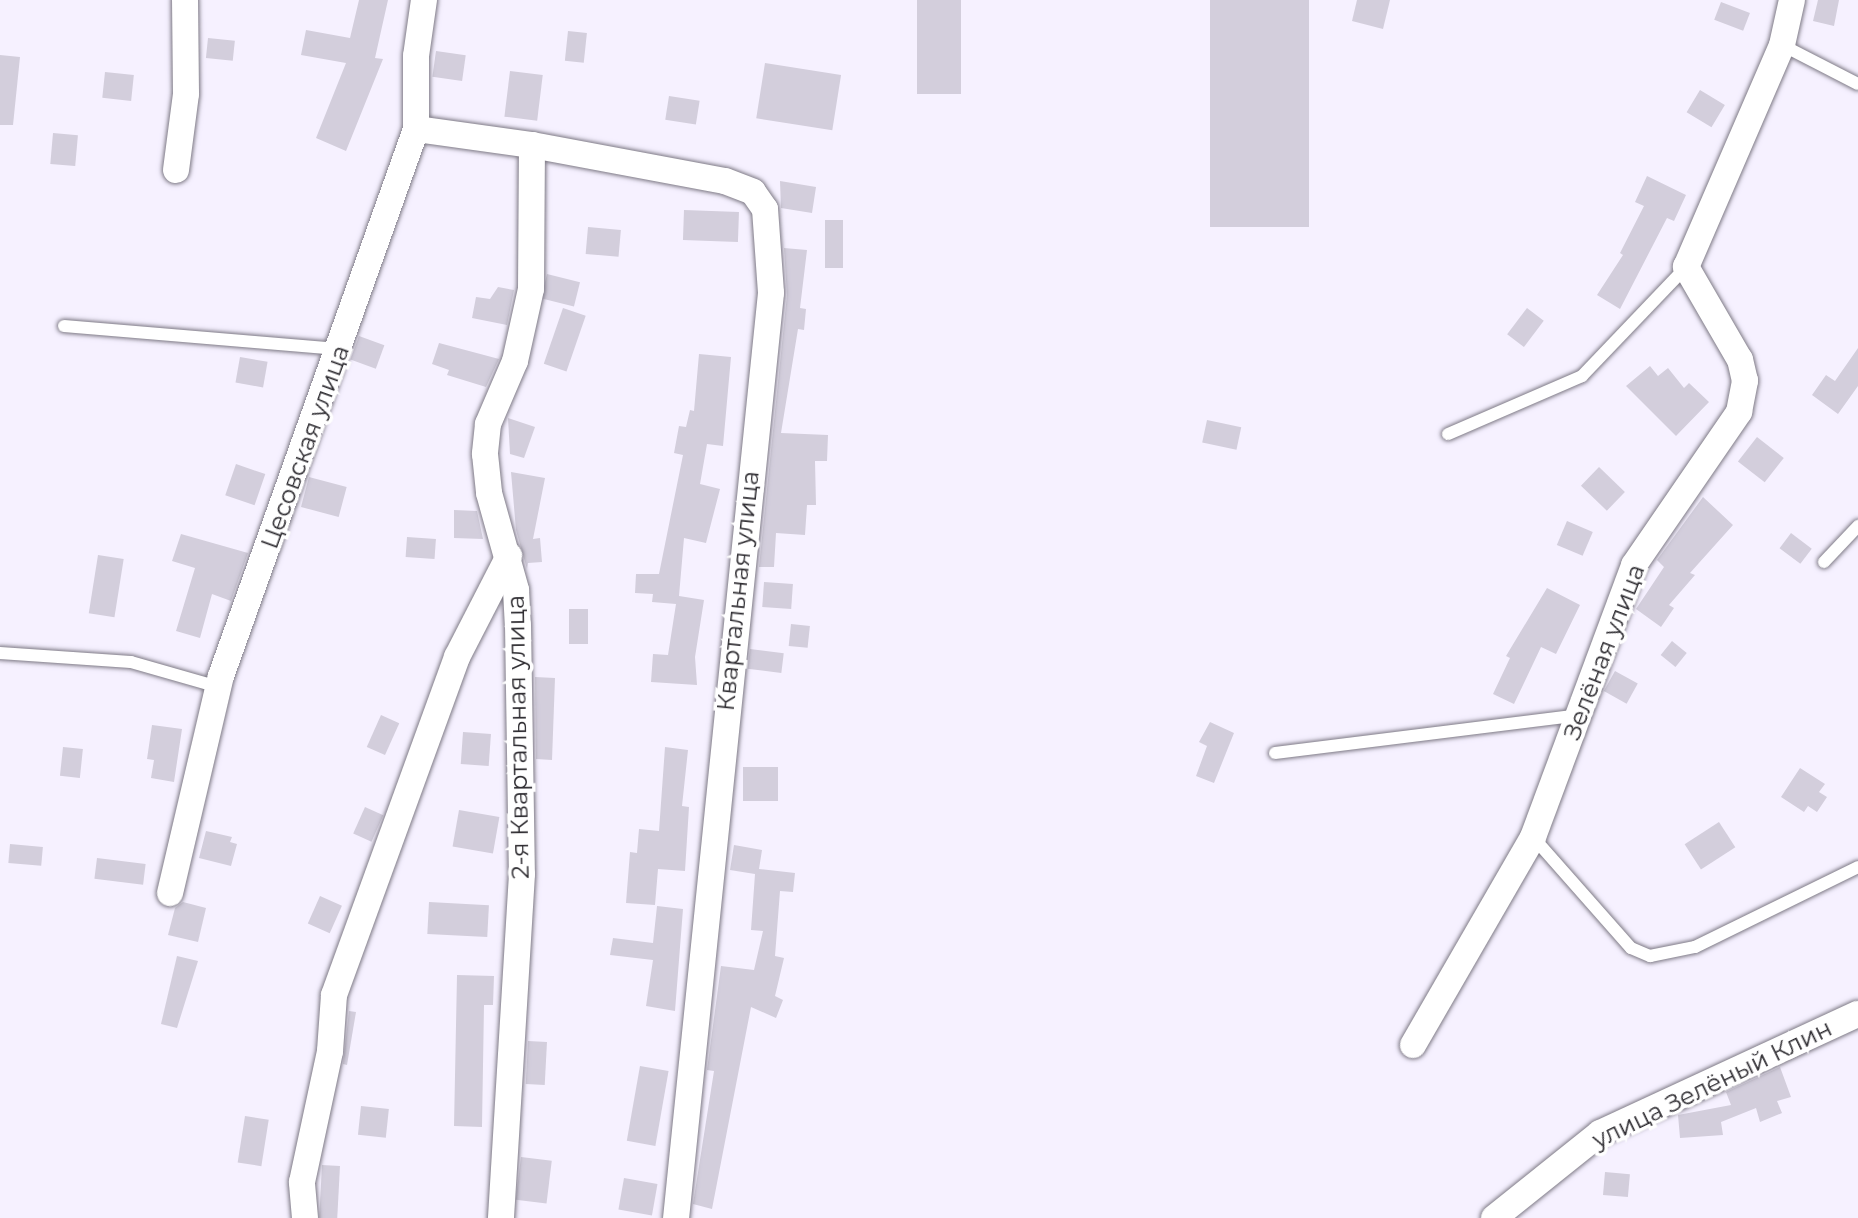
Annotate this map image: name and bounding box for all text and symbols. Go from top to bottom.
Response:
street label: Цесовская улица [255,341,355,553]
street label: Квартальная улица [711,470,765,712]
street label: Зелёная улица [1557,560,1651,744]
street label: 2-я Квартальная улица [501,595,535,879]
street label: улица Зелёный Клин [1588,1013,1836,1155]

